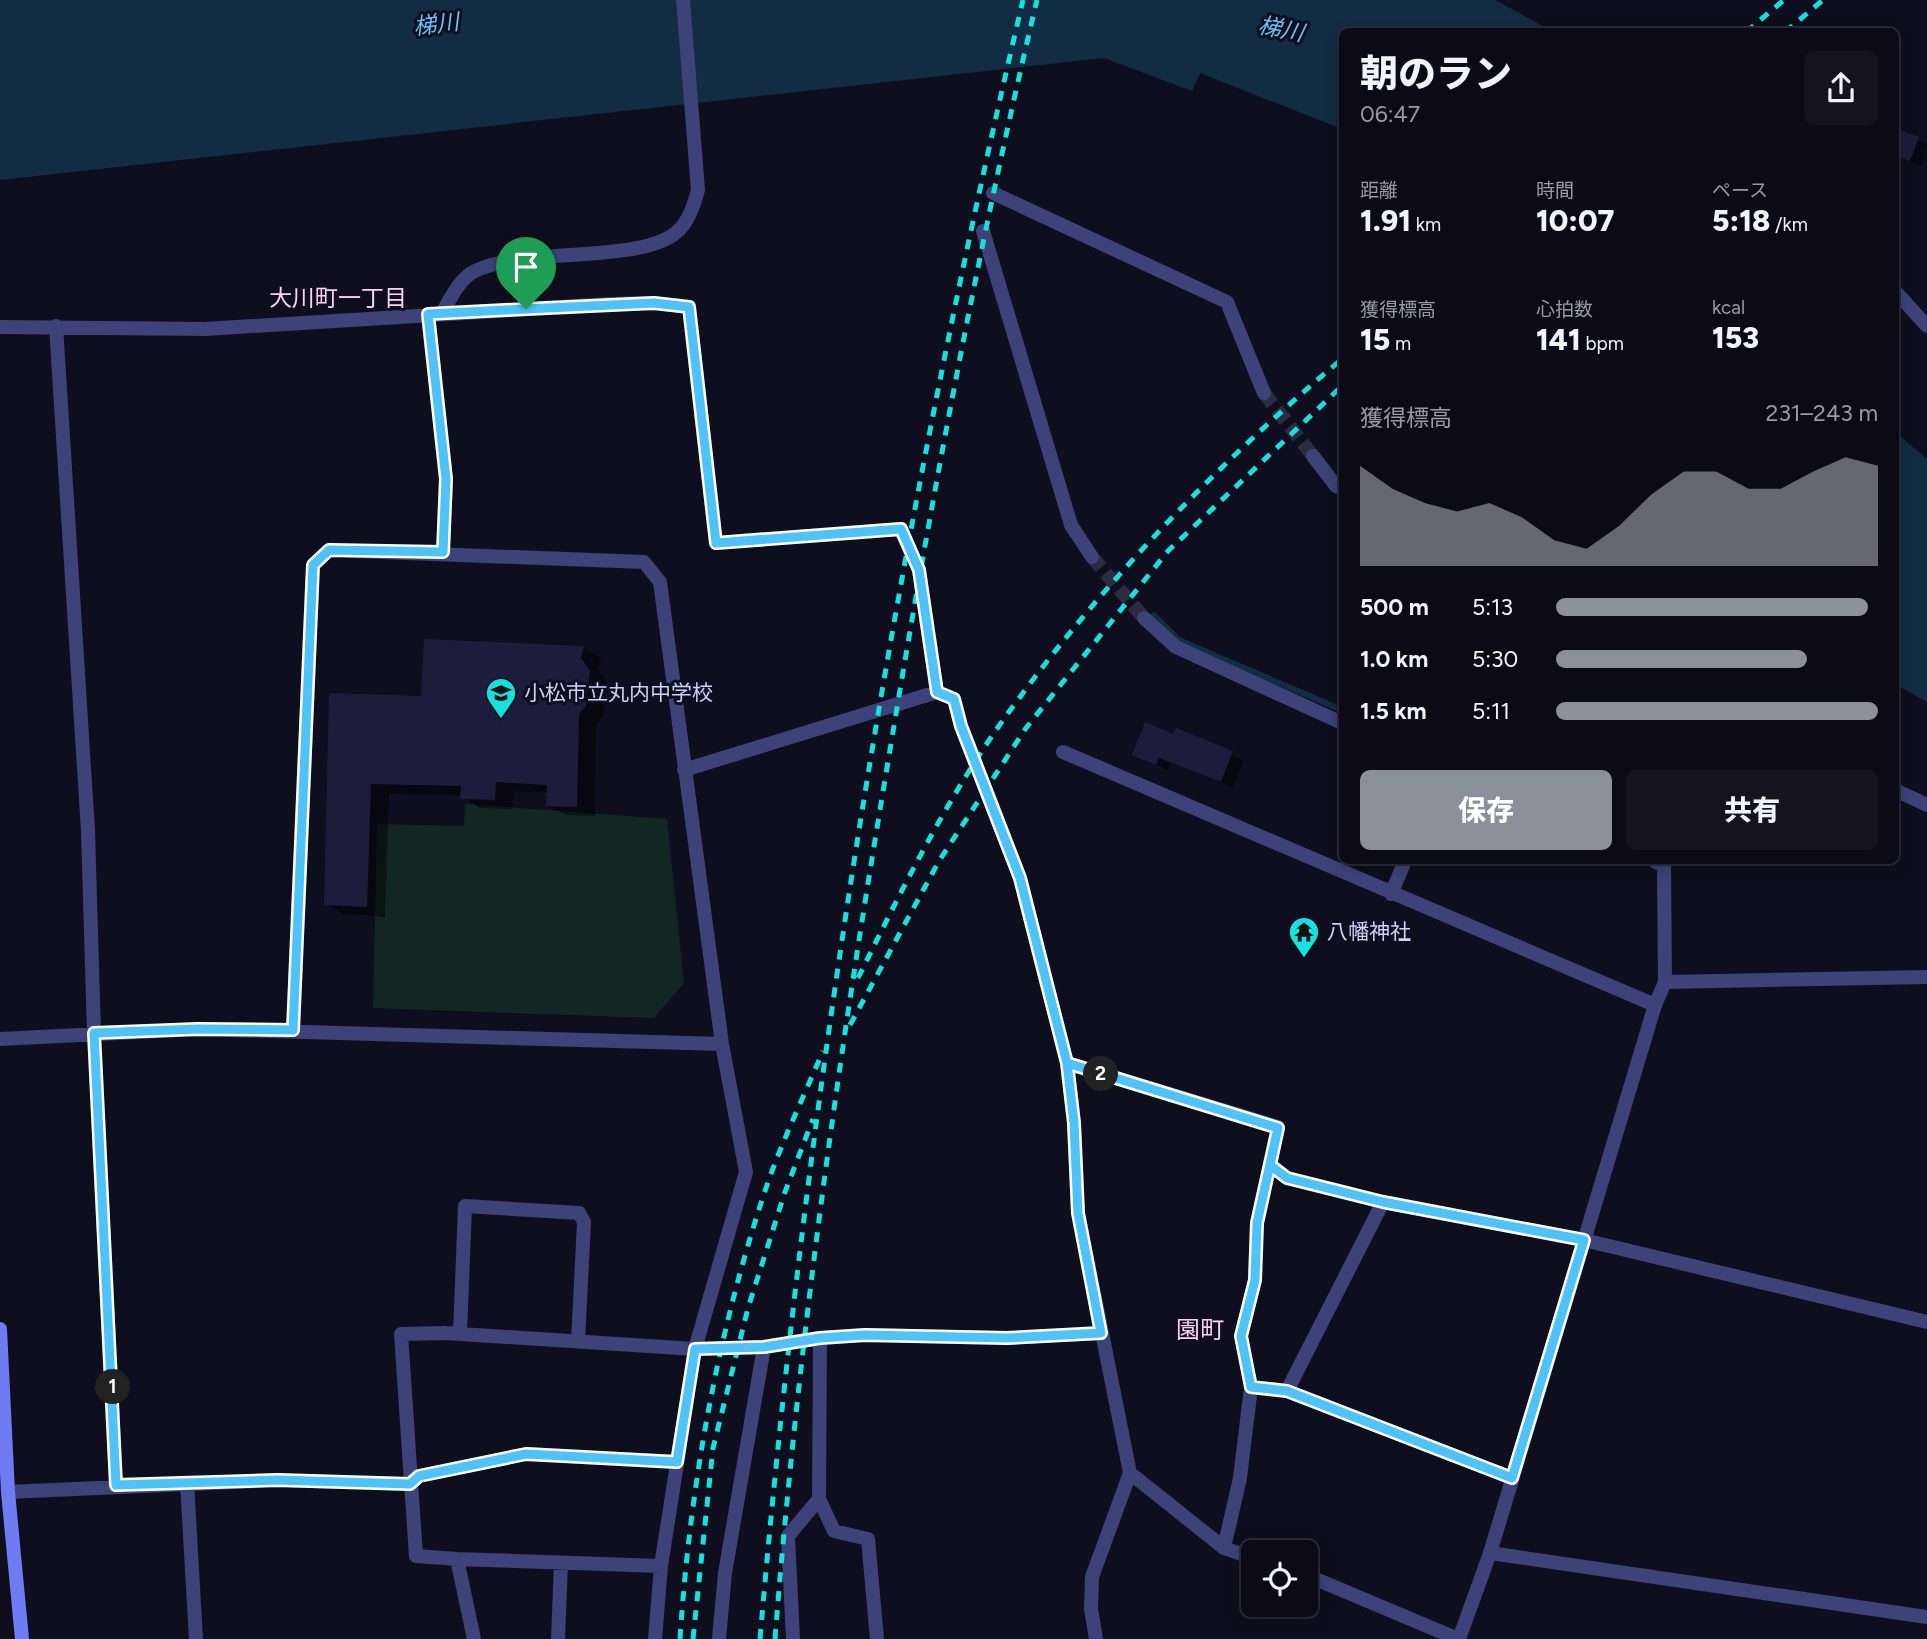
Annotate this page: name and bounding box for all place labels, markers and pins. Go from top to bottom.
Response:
pin [496,237,556,309]
school or university icon: 小松市立丸内中学校 [484,676,518,720]
place label: 小松市立丸内中学校 [524,680,713,705]
temple icon: 八幡神社 [1287,915,1321,959]
place label: 八幡神社 [1327,919,1411,944]
pin: 2 [1084,1056,1118,1092]
pin: 1 [96,1370,130,1404]

